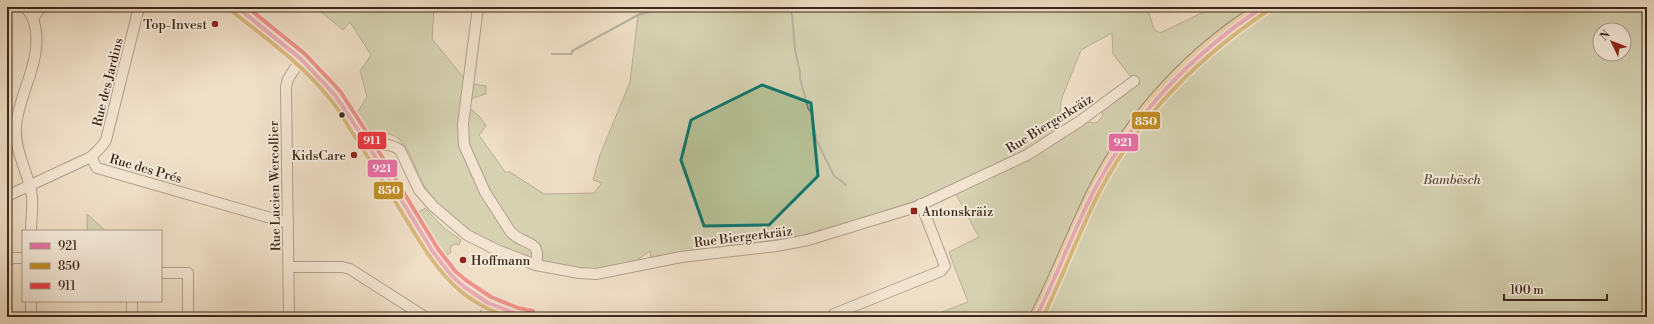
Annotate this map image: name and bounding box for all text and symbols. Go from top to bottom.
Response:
place label: Top-Invest [143,17,207,33]
marker: Top-Invest [210,19,220,29]
north arrow [1592,22,1632,62]
text: N [1597,28,1614,44]
street label: Rue des Jardins [89,36,127,128]
street label: Rue Biergerkräiz [1003,91,1096,157]
unlabelled marker [337,110,347,120]
line badge: 850 [1131,111,1161,130]
text: 850 [1135,115,1157,129]
street label: Rue Lucien Wercollier [266,120,284,251]
line badge: 911 [357,131,387,150]
line badge: 921 [1108,133,1139,152]
text: 911 [363,134,381,148]
text: 921 [1113,136,1133,150]
place label: KidsCare [292,148,346,164]
marker: KidsCare [349,150,359,160]
street label: Rue des Prés [108,151,184,187]
line badge: 921 [367,159,398,178]
text: 921 [372,162,392,176]
park label: Bambësch [1422,172,1481,188]
line badge: 850 [373,181,404,200]
text: 850 [378,184,400,198]
place label: Antonskräiz [921,204,993,220]
marker: Antonskräiz [909,206,919,216]
street label: Rue Biergerkräiz [693,223,793,251]
legend [22,230,162,302]
text: 921 [58,239,78,254]
place label: Hoffmann [471,253,531,269]
marker: Hoffmann [458,255,468,265]
text: 850 [58,259,80,274]
scale bar [1504,276,1607,302]
text: 911 [58,279,76,294]
text: 100 m [1510,283,1544,298]

